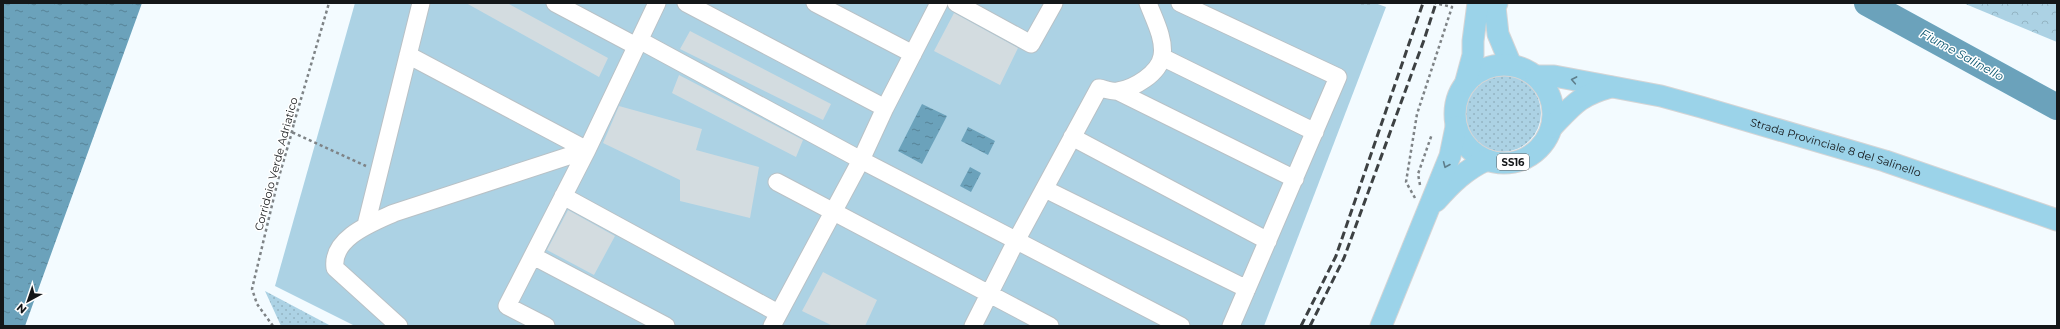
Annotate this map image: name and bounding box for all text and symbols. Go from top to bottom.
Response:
water label: Fiume Salinello [1918,25,2007,84]
one-way arrow [1571,76,1577,84]
street label: Corridoio Verde Adriatico [251,96,301,232]
street label: Strada Provinciale 8 del Salinello [1749,115,1923,180]
road number: SS16 [1497,154,1529,170]
one-way arrow [1443,161,1451,168]
north arrow [8,281,48,321]
text: N [14,300,29,317]

